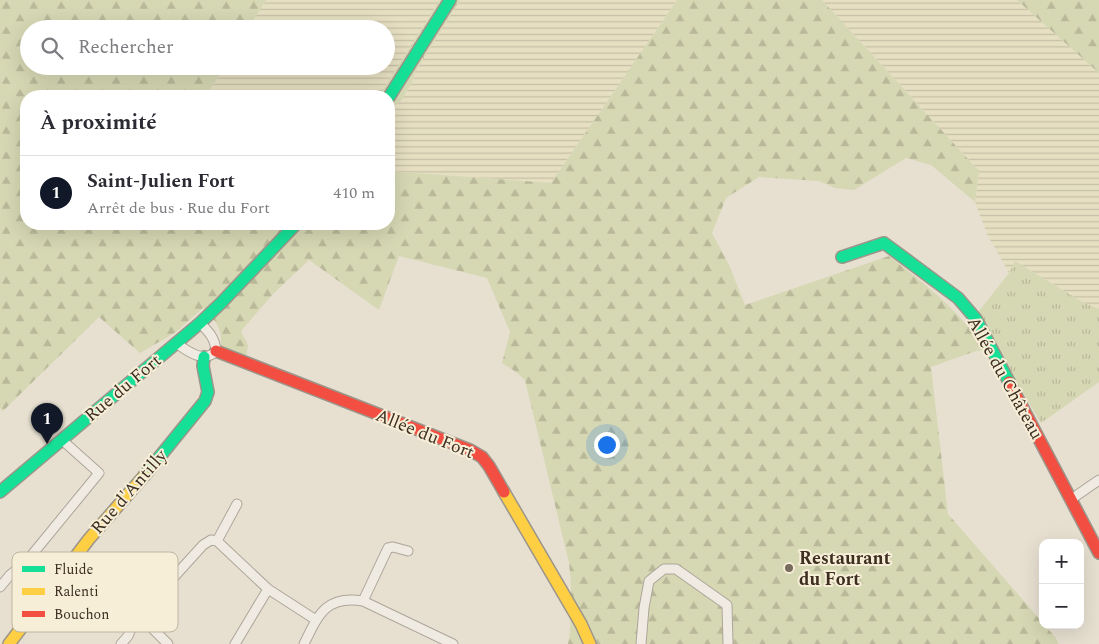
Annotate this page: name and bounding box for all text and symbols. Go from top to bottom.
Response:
search box [20,20,395,75]
text: Rechercher [78,33,174,62]
icon: search [38,34,66,62]
text: À proximité [40,107,157,139]
text: Saint-Julien Fort [87,167,235,196]
text: 1 [52,181,60,205]
text: 410 m [333,181,375,205]
text: Arrêt de bus · Rue du Fort [87,196,270,220]
street label: Allée du Château [960,312,1050,444]
street label: Rue du Fort [78,348,168,428]
street label: Allée du Fort [372,402,478,466]
pin: 1 [31,403,63,444]
your location [594,432,620,458]
street label: Rue d'Antilly [84,443,175,540]
map controls [1039,539,1084,629]
button: + [1039,539,1084,584]
place label: Restaurant du Fort [799,545,891,593]
legend [12,552,178,632]
text: Fluide [54,559,93,580]
marker: Restaurant du Fort [783,562,795,574]
text: Ralenti [54,581,99,602]
button: − [1039,584,1084,629]
text: Bouchon [54,604,109,625]

